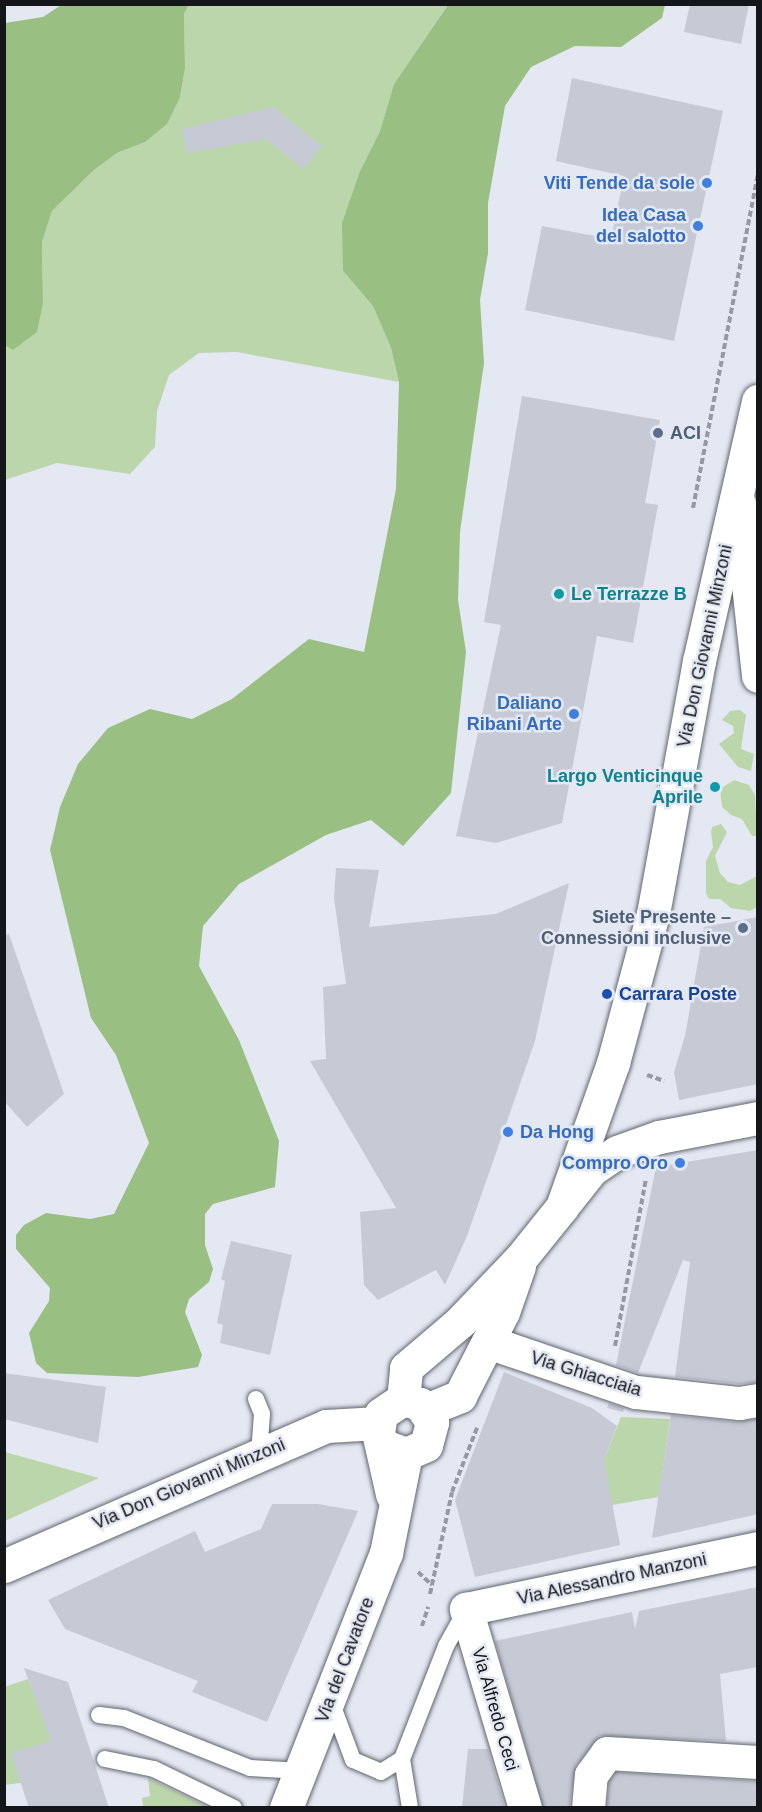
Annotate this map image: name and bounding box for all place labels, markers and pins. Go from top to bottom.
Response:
place label: Viti Tende da sole [544,172,695,194]
marker: Viti Tende da sole [700,176,714,190]
place label: Idea Casa del salotto [596,205,686,248]
marker: Idea Casa del salotto [691,219,705,233]
place label: ACI [670,422,701,444]
marker: ACI [651,426,665,440]
place label: Le Terrazze B [571,583,687,605]
marker: Le Terrazze B [552,587,566,601]
place label: Daliano Ribani Arte [466,693,562,736]
marker: Daliano Ribani Arte [567,707,581,721]
place label: Largo Venticinque Aprile [547,766,703,808]
marker: Largo Venticinque Aprile [708,780,722,794]
place label: Siete Presente – Connessioni inclusive [541,907,731,950]
marker: Siete Presente – Connessioni inclusive [736,921,750,935]
place label: Carrara Poste [619,983,737,1005]
marker: Carrara Poste [600,987,614,1001]
place label: Da Hong [520,1121,594,1143]
marker: Da Hong [501,1125,515,1139]
place label: Compro Oro [562,1152,668,1174]
marker: Compro Oro [673,1156,687,1170]

